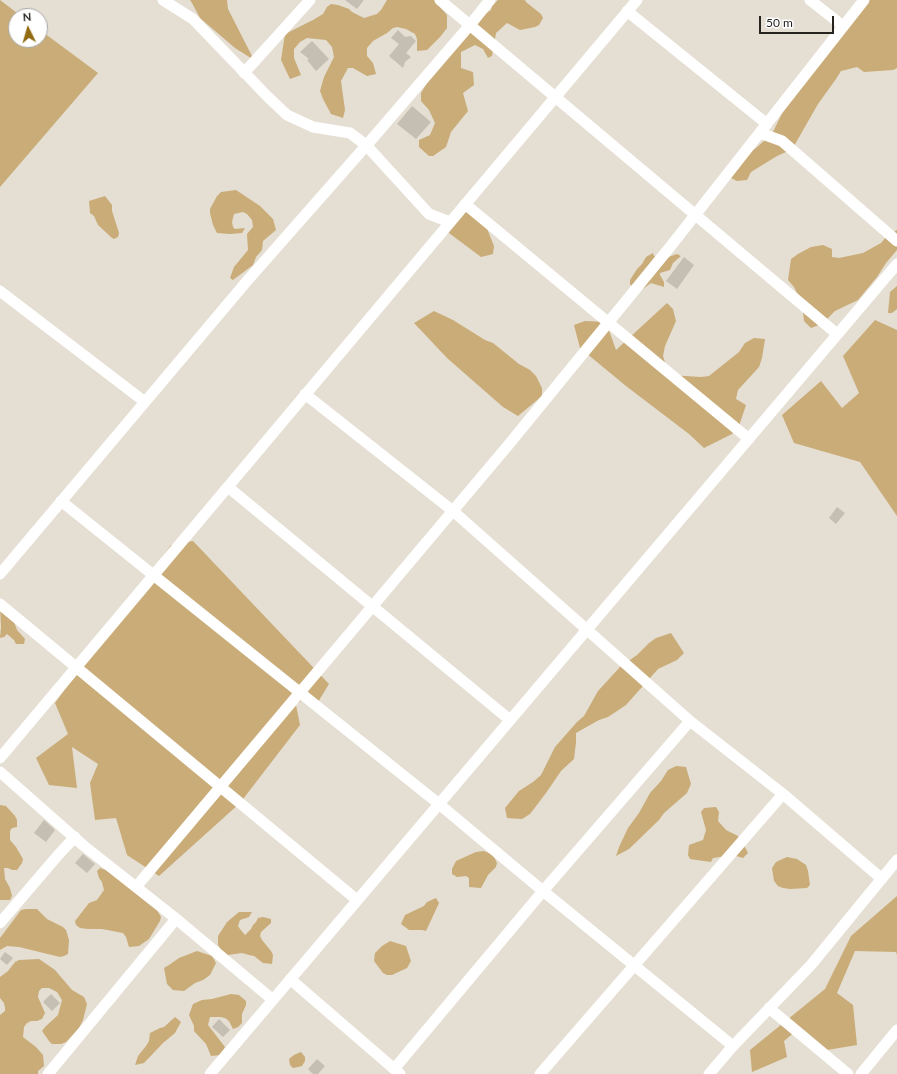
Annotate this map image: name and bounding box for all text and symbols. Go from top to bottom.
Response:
north arrow [8,8,48,48]
scale bar [761,8,836,34]
text: N [22,10,32,23]
text: 50 m [766,15,793,30]

